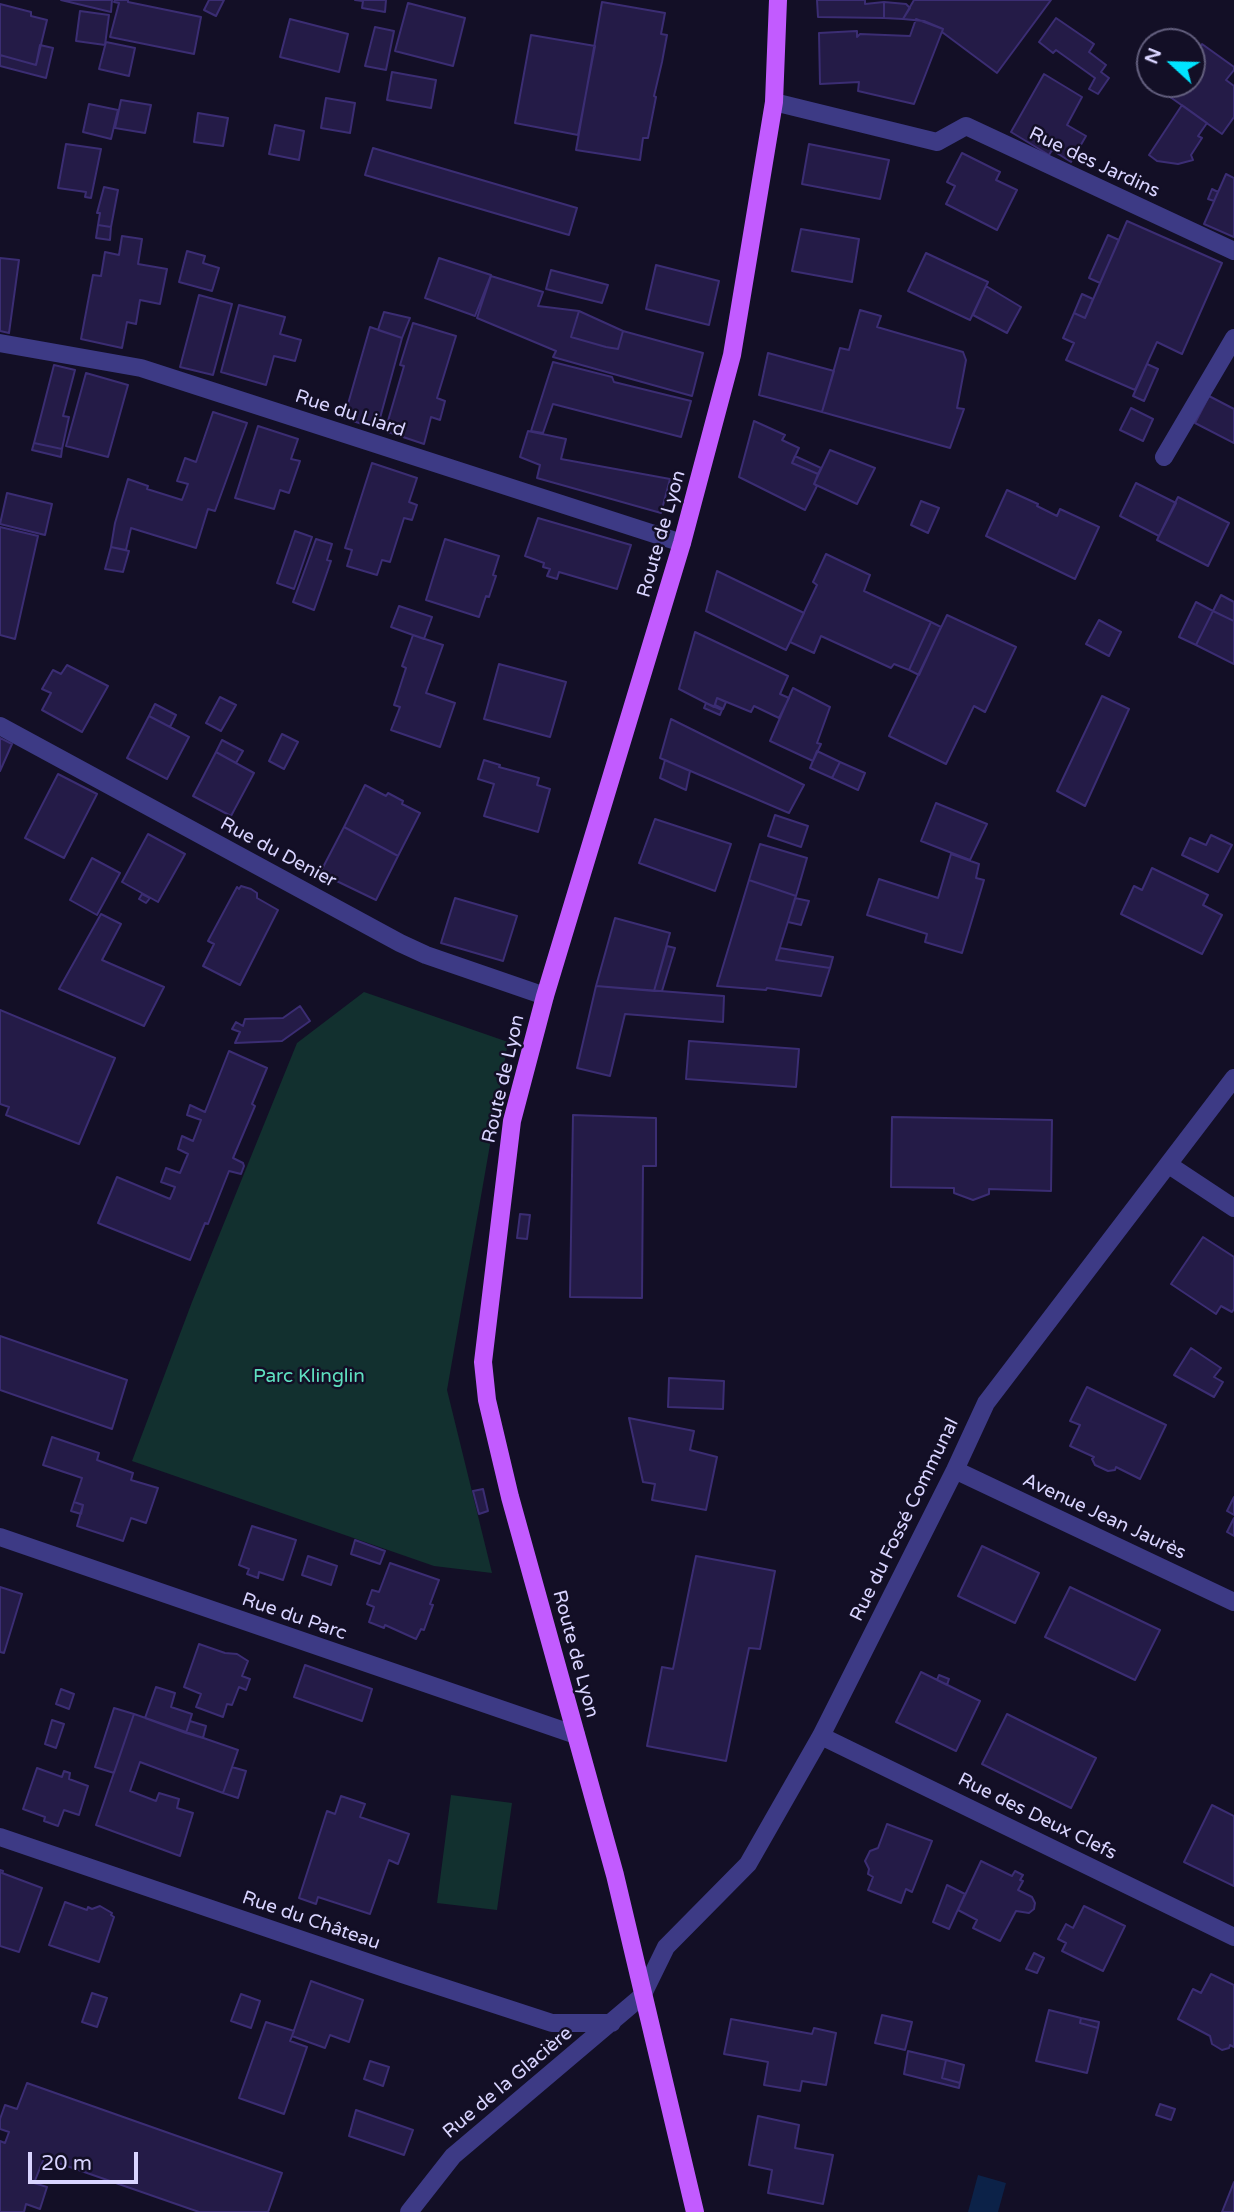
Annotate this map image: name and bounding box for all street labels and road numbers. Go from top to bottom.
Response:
street label: Rue des Jardins [1025,123,1163,203]
street label: Rue du Liard [292,385,408,443]
street label: Route de Lyon [633,468,691,600]
street label: Rue du Denier [216,813,340,893]
street label: Route de Lyon [478,1012,530,1146]
street label: Rue du Fossé Communal [846,1415,964,1625]
street label: Avenue Jean Jaurès [1019,1469,1189,1565]
street label: Rue du Parc [239,1588,349,1646]
street label: Route de Lyon [547,1588,603,1720]
street label: Rue des Deux Clefs [954,1769,1120,1865]
street label: Rue du Château [239,1887,383,1955]
street label: Rue de la Glacière [439,2022,577,2144]

